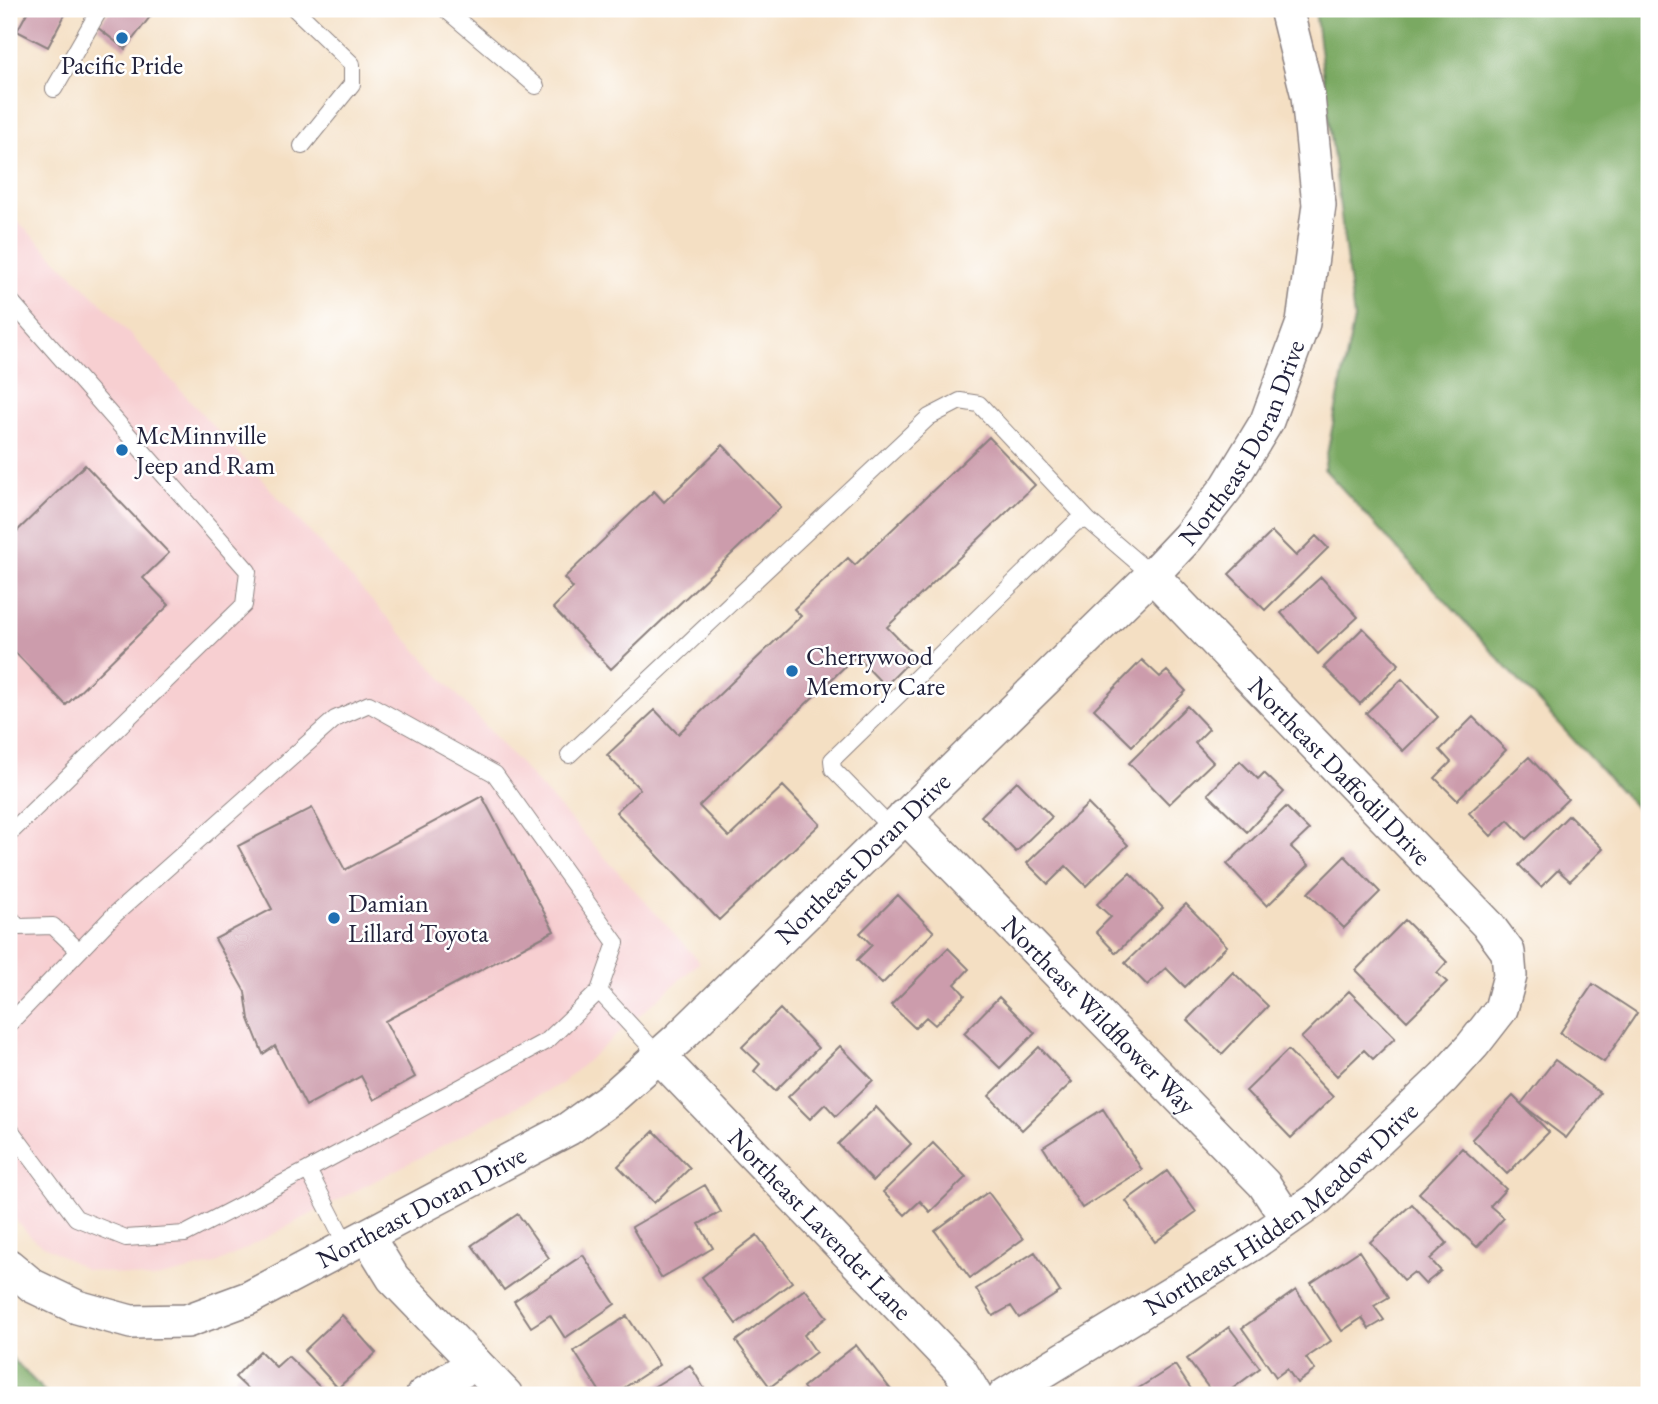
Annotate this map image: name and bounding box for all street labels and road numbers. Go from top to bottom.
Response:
street label: Northeast Doran Drive [1171,335,1312,552]
street label: Northeast Daffodil Drive [1241,669,1439,873]
street label: Northeast Doran Drive [768,765,958,951]
street label: Northeast Wildflower Way [995,908,1204,1122]
street label: Northeast Hidden Meadow Drive [1138,1094,1425,1323]
street label: Northeast Lavender Lane [721,1121,920,1327]
street label: Northeast Doran Drive [311,1137,532,1276]

